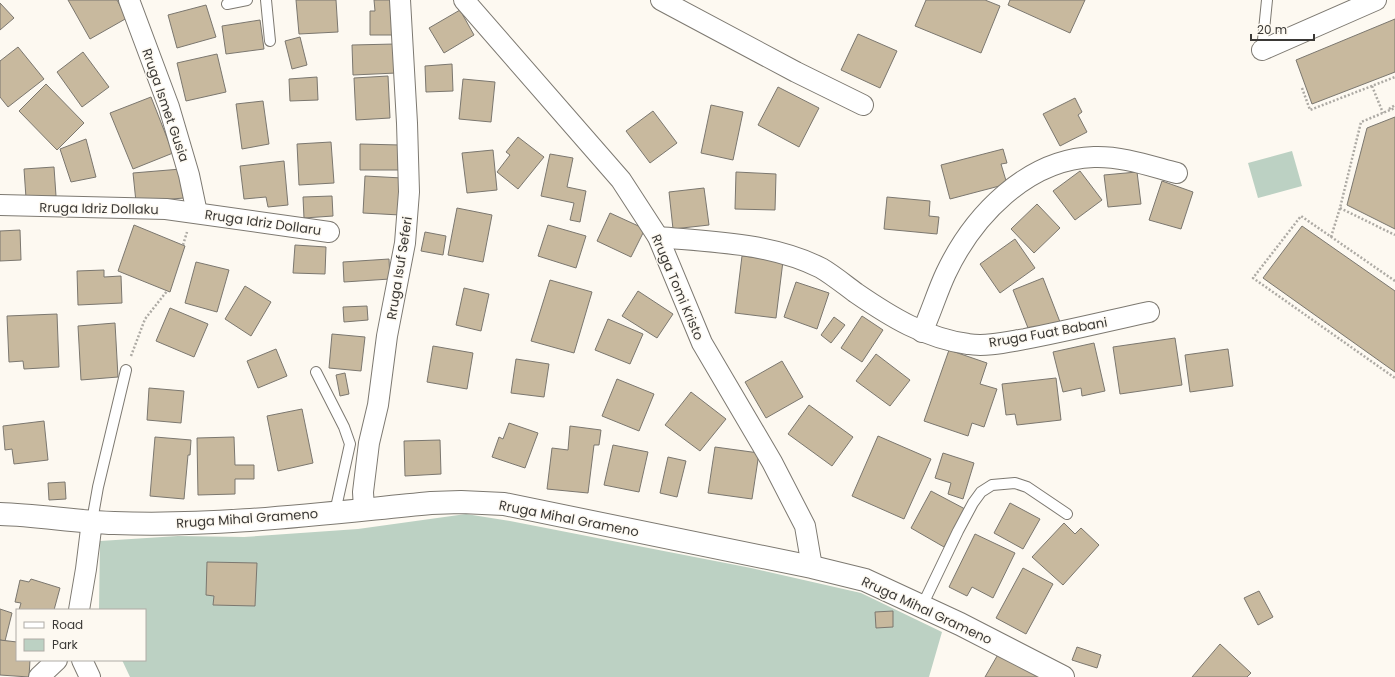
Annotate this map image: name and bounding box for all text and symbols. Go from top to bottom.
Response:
scale bar [1251,16,1314,42]
text: 20 m [1257,21,1287,38]
street label: Rruga Ismet Gusia [137,46,194,164]
street label: Rruga Idriz Dollaku [39,198,159,219]
street label: Rruga Idriz Dollaru [203,205,322,240]
street label: Rruga Isuf Seferi [382,215,417,321]
street label: Rruga Tomi Kristo [647,231,708,343]
street label: Rruga Fuat Babani [987,313,1109,352]
street label: Rruga Mihal Grameno [497,496,640,541]
street label: Rruga Mihal Grameno [175,504,319,533]
street label: Rruga Mihal Grameno [858,572,995,649]
legend [16,609,146,661]
text: Road [52,616,83,633]
text: Park [52,636,79,653]

